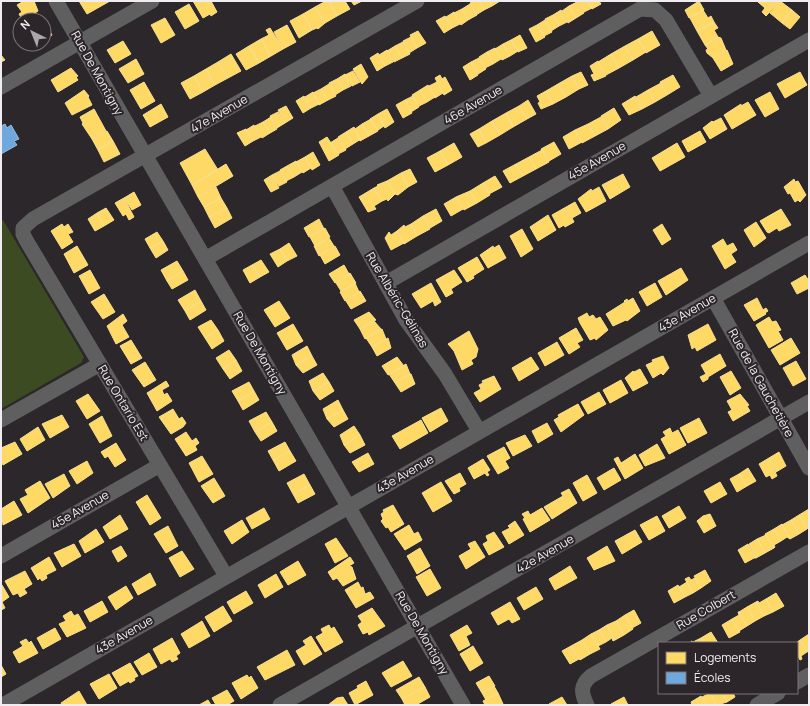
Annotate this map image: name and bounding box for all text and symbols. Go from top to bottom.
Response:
north arrow [12,12,52,52]
text: N [17,16,33,33]
street label: Rue De Montigny [67,28,128,118]
street label: 46e Avenue [440,81,505,128]
street label: 47e Avenue [187,90,251,137]
street label: 45e Avenue [565,137,629,184]
street label: Rue Albéric-Gélinas [362,249,433,351]
street label: 43e Avenue [655,289,719,336]
street label: Rue De Montigny [230,308,292,398]
street label: Rue de la Gauchetière [725,326,798,440]
street label: Rue Ontario Est [94,362,153,444]
street label: 43e Avenue [373,450,437,497]
street label: 45e Avenue [48,486,112,533]
street label: 42e Avenue [513,530,577,577]
street label: Rue Colbert [673,586,739,633]
street label: Rue De Montigny [392,588,454,678]
street label: 43e Avenue [92,611,156,658]
legend [658,642,798,694]
text: Logements [694,649,756,666]
text: Écoles [694,669,731,686]

